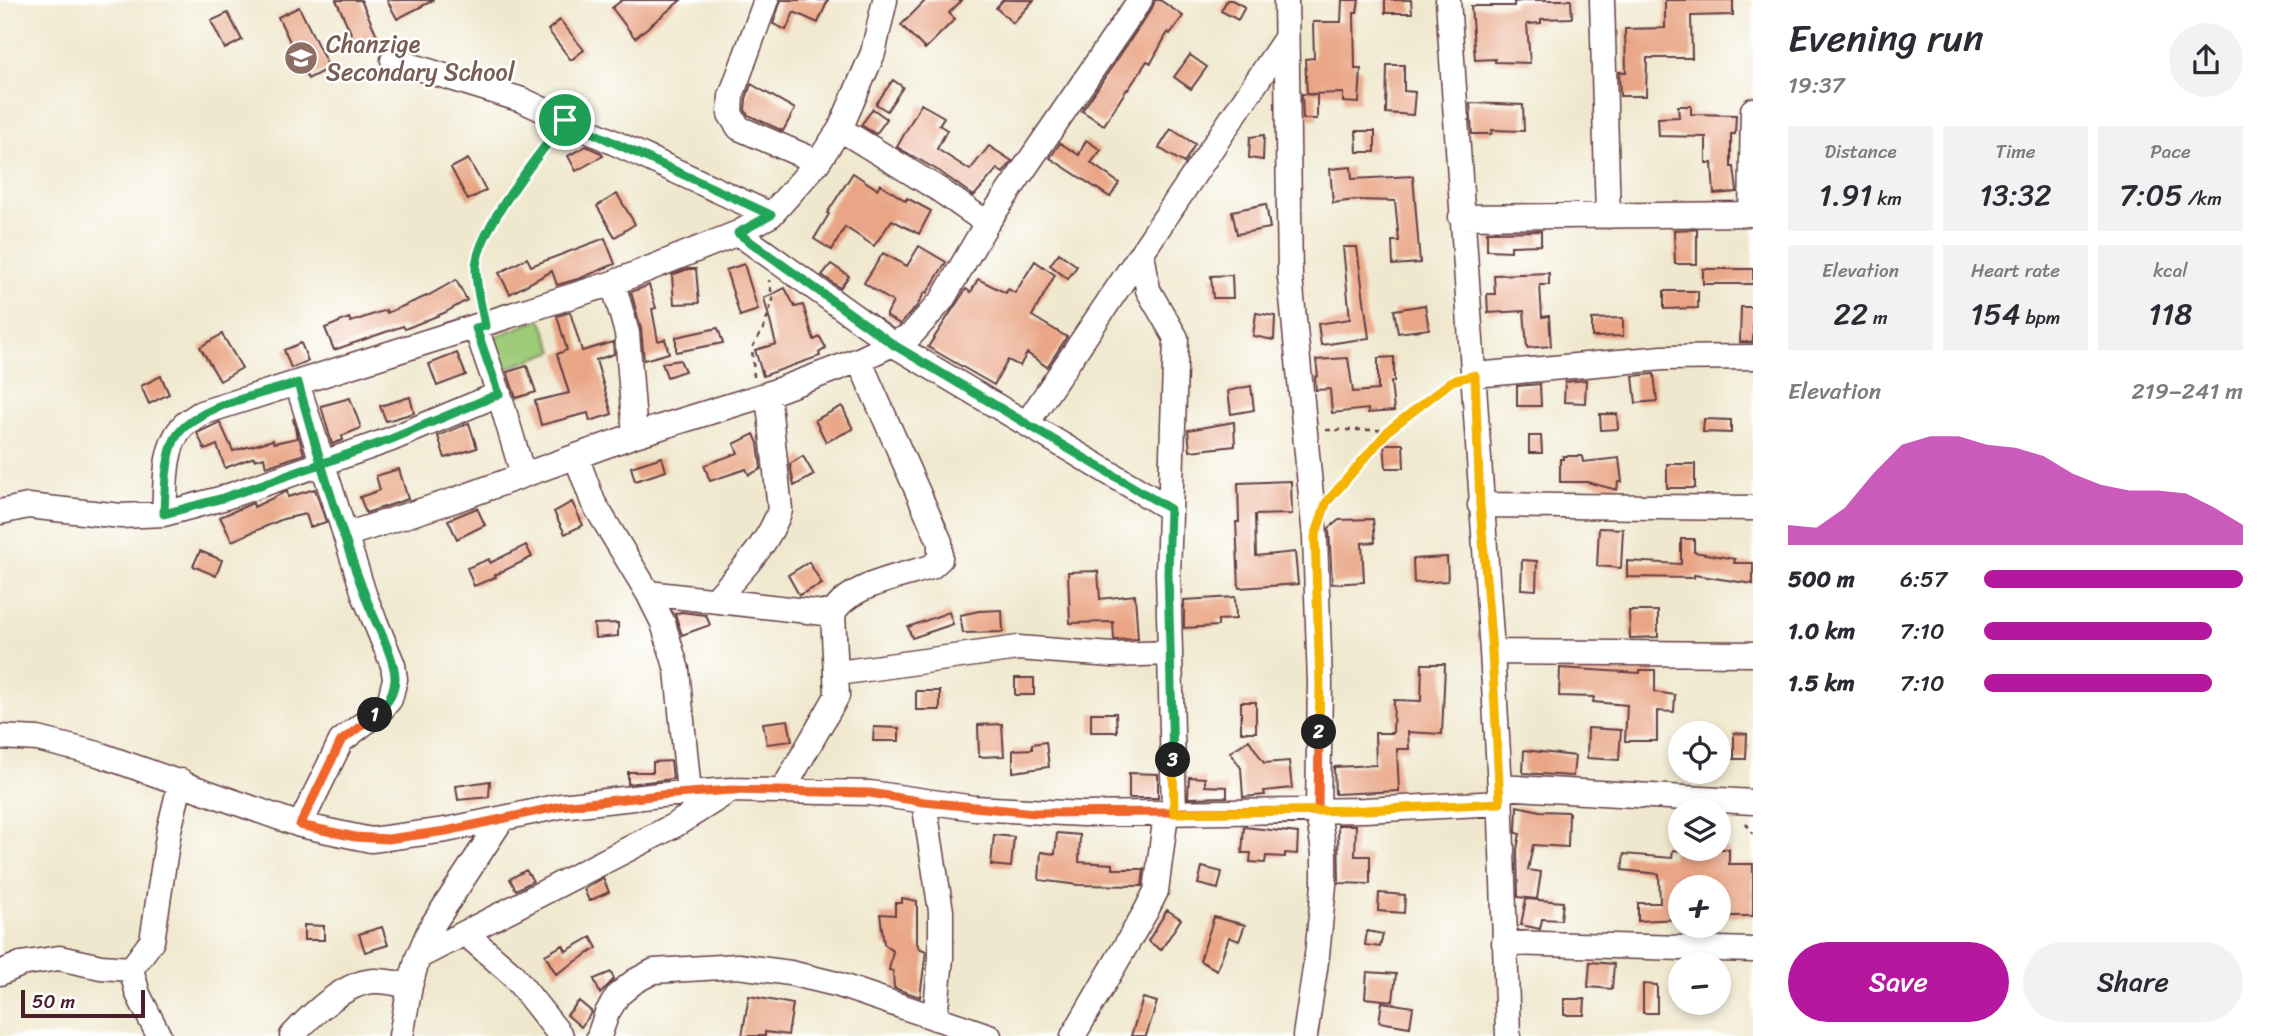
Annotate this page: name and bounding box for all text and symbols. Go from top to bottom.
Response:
text: Evening run [1788,5,1984,72]
place label: Chanzige Secondary School [326,23,516,93]
button: share [2169,23,2243,97]
school or university icon: Chanzige Secondary School [282,39,320,77]
text: 19:37 [1788,65,1845,106]
pin [535,90,595,150]
icon: arrive [546,101,584,139]
text: Distance [1824,135,1897,168]
text: Time [1995,135,2036,168]
text: Pace [2150,135,2191,168]
text: 1.91 [1819,168,1872,222]
text: 13:32 [1979,168,2052,222]
text: 7:05 [2119,168,2183,222]
text: km [1872,182,1902,215]
text: /km [2183,182,2222,215]
text: Elevation [1822,254,1899,287]
text: Heart rate [1971,254,2060,287]
text: kcal [2153,254,2188,287]
text: 22 [1833,287,1868,341]
text: 154 [1971,287,2020,341]
text: 118 [2149,287,2192,341]
text: m [1868,301,1888,334]
text: bpm [2020,301,2060,334]
text: Elevation [1788,371,1881,412]
text: 219–241 m [2132,371,2243,412]
text: 500 m [1788,559,1855,600]
text: 6:57 [1900,559,1947,600]
text: 1.0 km [1788,611,1855,652]
text: 7:10 [1900,611,1944,652]
text: 1.5 km [1788,663,1855,704]
text: 7:10 [1900,663,1944,704]
pin: 1 [358,698,392,732]
text: 1 [370,698,379,731]
pin: 2 [1302,714,1336,750]
text: 2 [1313,715,1324,748]
map controls [1668,721,1731,1015]
button: locate [1668,721,1731,784]
pin: 3 [1156,742,1190,778]
text: 3 [1167,743,1178,776]
button: layers [1668,798,1731,861]
button: + [1668,875,1731,938]
button: Save [1788,942,2009,1022]
button: Share [2023,942,2243,1022]
button: − [1668,952,1731,1015]
text: 50 m [32,985,75,1018]
scale bar [21,987,145,1019]

